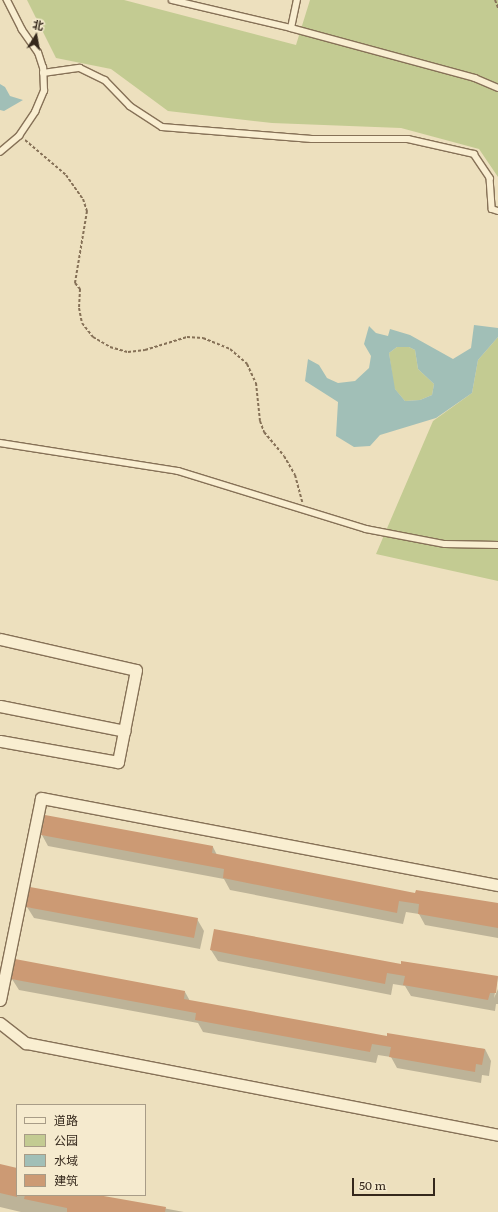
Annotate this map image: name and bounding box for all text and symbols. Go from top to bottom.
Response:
text: 北 [31,15,45,33]
north arrow [16,16,56,56]
legend [16,1104,146,1196]
text: 道路 [54,1111,78,1129]
text: 公园 [54,1131,78,1149]
text: 水域 [54,1151,78,1169]
scale bar [354,1170,437,1196]
text: 建筑 [54,1171,78,1189]
text: 50 m [359,1176,386,1194]

